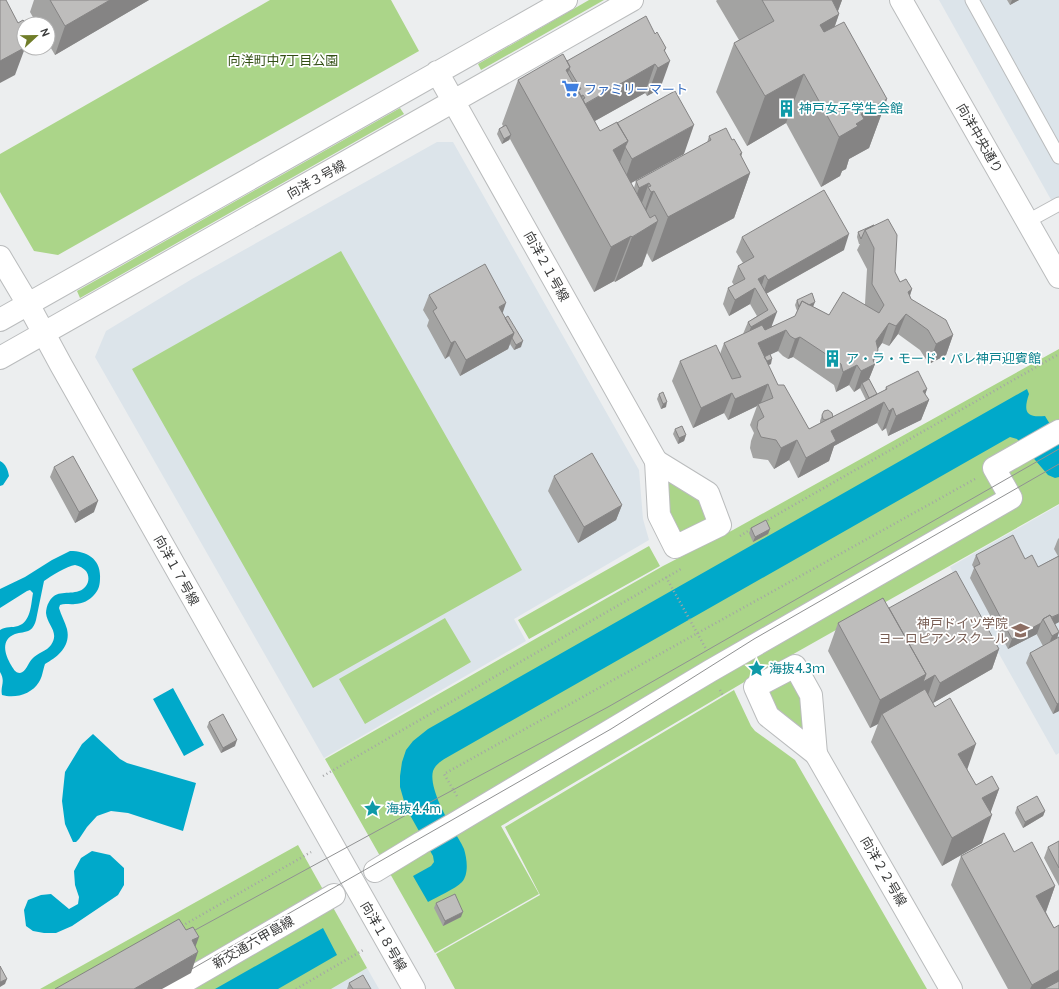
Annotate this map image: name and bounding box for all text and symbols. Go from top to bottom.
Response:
north arrow [16,16,56,56]
text: N [37,26,53,38]
park label: 向洋町中7丁目公園 [228,52,338,68]
supermarket icon: ファミリーマート [561,79,581,99]
place label: ファミリーマート [584,81,688,97]
building icon: 神戸女子学生会館 [776,98,796,118]
place label: 神戸女子学生会館 [799,100,903,116]
street label: 向洋中央通り [954,100,1006,176]
street label: 向洋３号線 [284,156,348,202]
street label: 向洋２１号線 [521,228,573,304]
building icon: ア・ラ・モード・パレ神戸迎賓館 [823,348,843,368]
place label: ア・ラ・モード・パレ神戸迎賓館 [846,350,1041,366]
street label: 向洋１７号線 [151,532,203,608]
place label: 神戸ドイツ学院 ヨーロピアンスクール [879,615,1008,646]
school or university icon: 神戸ドイツ学院 ヨーロピアンスクール [1011,620,1031,640]
place icon: 海抜4.3ｍ [746,658,766,678]
place label: 海抜4.3ｍ [769,660,825,676]
place icon: 海抜4.4m [363,798,383,818]
place label: 海抜4.4m [386,800,441,816]
street label: 向洋２２号線 [858,833,910,909]
street label: 向洋１８号線 [358,898,410,974]
street label: 新交通六甲島線 [210,912,296,972]

